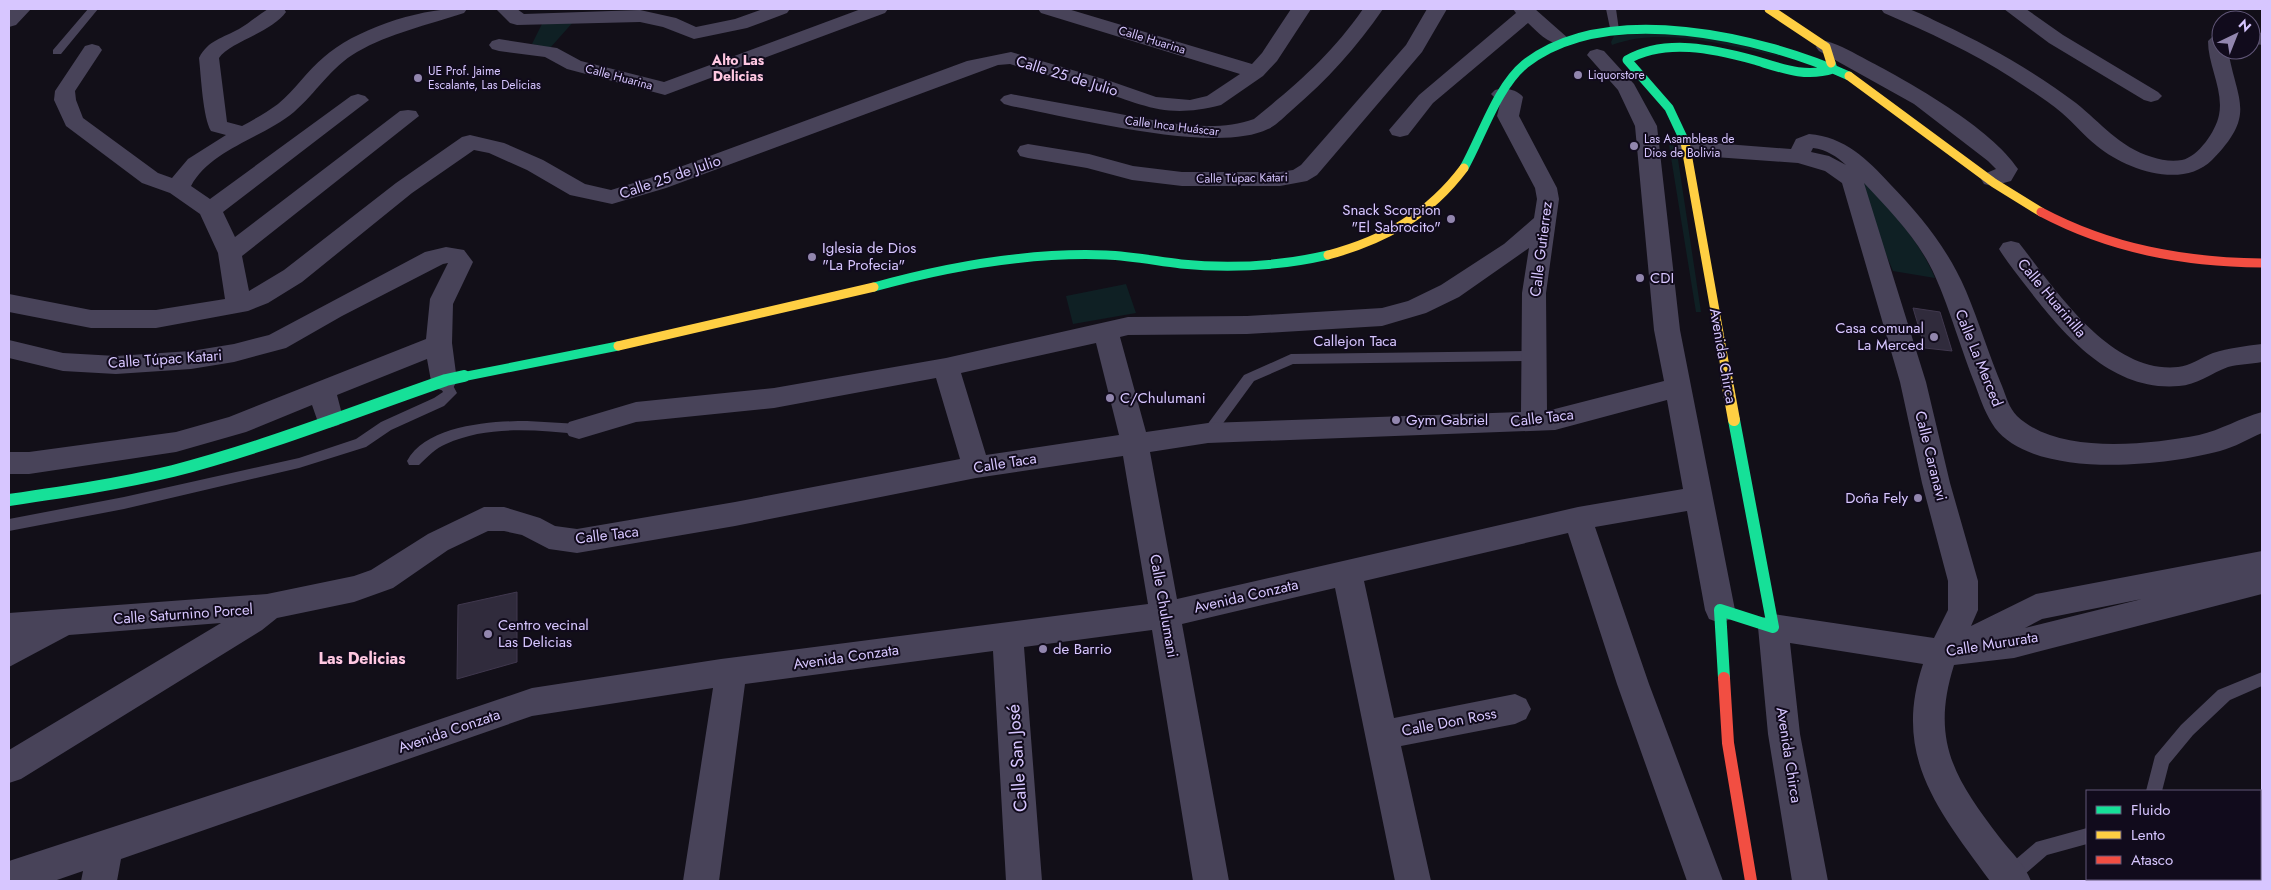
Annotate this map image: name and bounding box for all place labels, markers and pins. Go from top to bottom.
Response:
place label: UE Prof. Jaime Escalante, Las Delicias [428,62,541,94]
place label: Liquorstore [1588,66,1645,84]
marker: Liquorstore [1572,69,1584,81]
marker: UE Prof. Jaime Escalante, Las Delicias [412,72,424,84]
place label: Las Asambleas de Dios de Bolivia [1644,130,1735,162]
marker: Las Asambleas de Dios de Bolivia [1628,140,1640,152]
place label: Snack Scorpion "El Sabrocito" [1342,199,1441,238]
marker: Snack Scorpion "El Sabrocito" [1445,213,1457,225]
place label: Iglesia de Dios "La Profecia" [822,237,916,276]
marker: Iglesia de Dios "La Profecia" [806,251,818,263]
place label: CDI [1650,267,1674,289]
marker: CDI [1634,272,1646,284]
place label: Casa comunal La Merced [1835,317,1924,356]
marker: Casa comunal La Merced [1928,331,1940,343]
place label: C/Chulumani [1120,387,1206,409]
marker: C/Chulumani [1104,392,1116,404]
place label: Gym Gabriel [1406,409,1488,431]
marker: Gym Gabriel [1390,414,1402,426]
place label: Doña Fely [1845,487,1908,509]
marker: Doña Fely [1912,492,1924,504]
place label: Centro vecinal Las Delicias [498,614,589,653]
marker: Centro vecinal Las Delicias [482,628,494,640]
place label: de Barrio [1053,638,1112,660]
marker: de Barrio [1037,643,1049,655]

